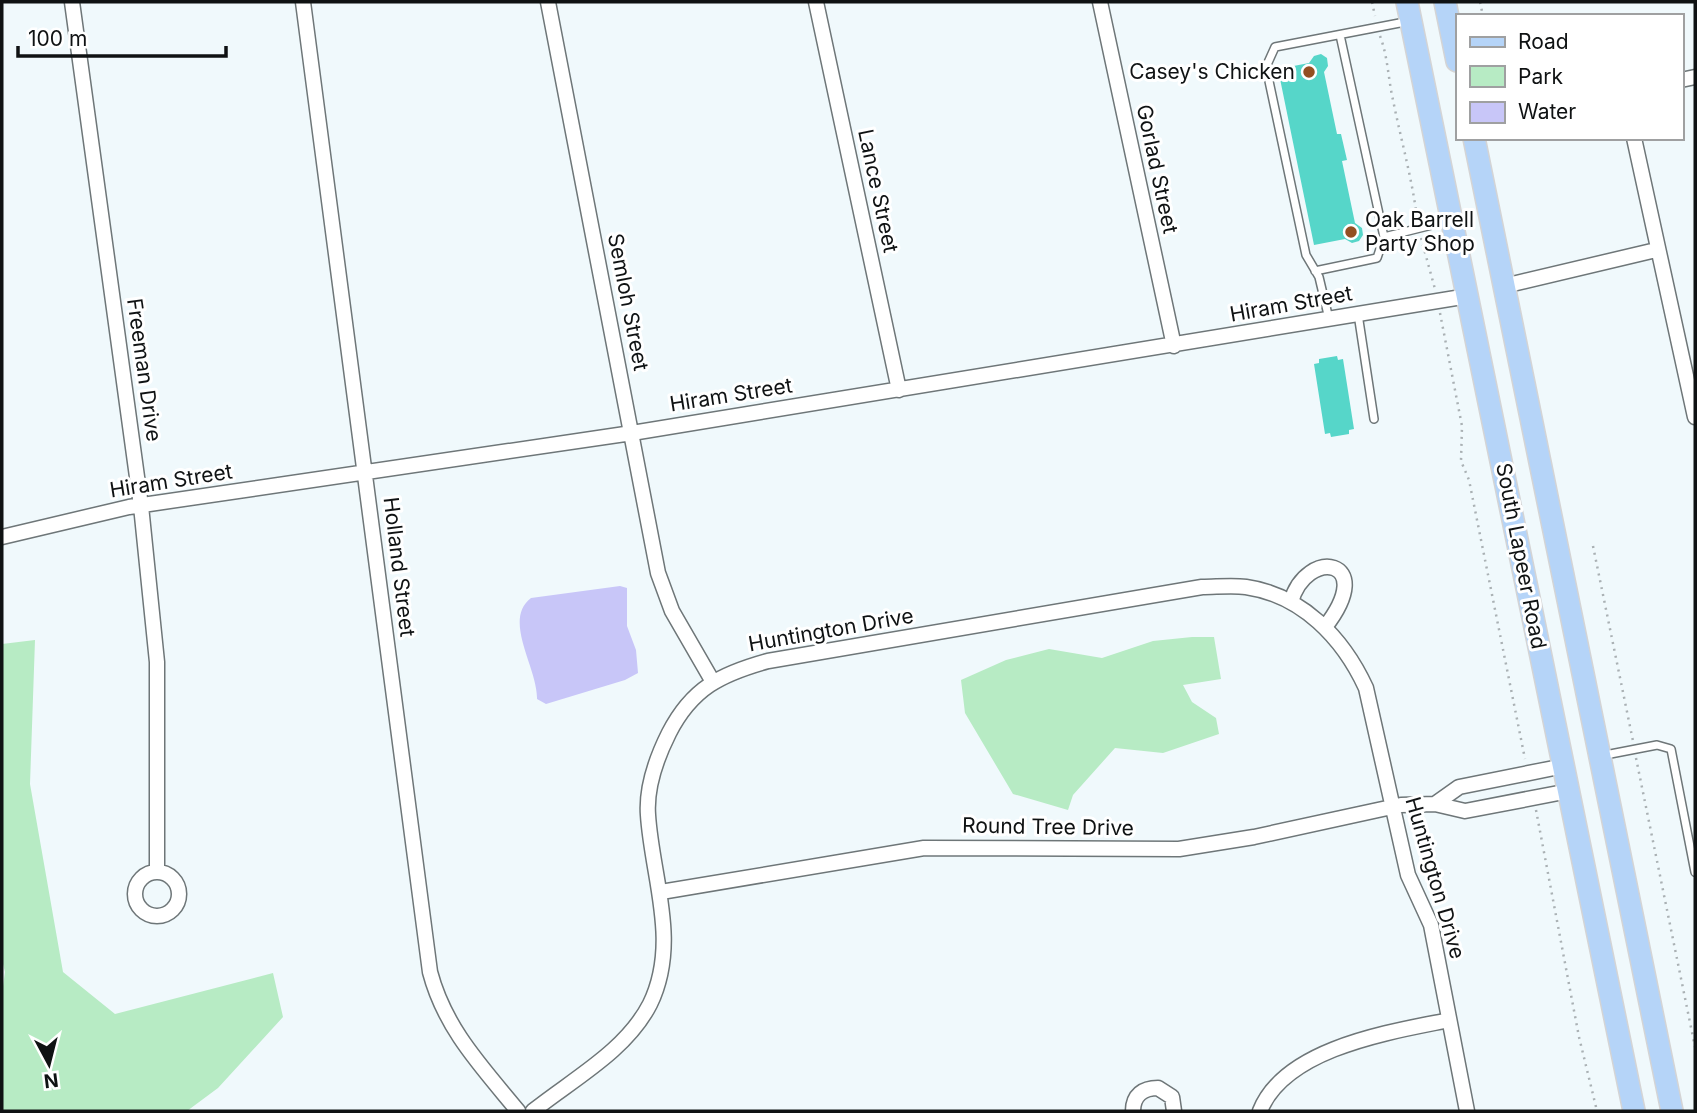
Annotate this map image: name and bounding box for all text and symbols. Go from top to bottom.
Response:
scale bar [18,14,226,58]
legend [1456,14,1683,140]
text: 100 m [28,26,87,51]
text: Road [1518,29,1569,54]
place label: Casey's Chicken [1129,59,1295,84]
marker: Casey's Chicken [1301,64,1317,80]
text: Park [1518,64,1563,89]
text: Water [1518,99,1576,124]
street label: Gorlad Street [1132,102,1183,236]
street label: Lance Street [853,127,904,255]
place label: Oak Barrell Party Shop [1365,207,1475,256]
marker: Oak Barrell Party Shop [1343,224,1359,240]
street label: Semloh Street [603,231,654,373]
street label: Hiram Street [1228,280,1354,327]
street label: Freeman Drive [122,297,167,443]
street label: Hiram Street [668,372,794,417]
street label: Hiram Street [108,458,234,503]
street label: South Lapeer Road [1491,461,1552,651]
street label: Holland Street [379,496,420,638]
street label: Huntington Drive [746,603,915,656]
street label: Huntington Drive [1400,794,1471,962]
street label: Round Tree Drive [962,813,1134,840]
north arrow [14,1029,84,1099]
text: N [42,1068,60,1093]

